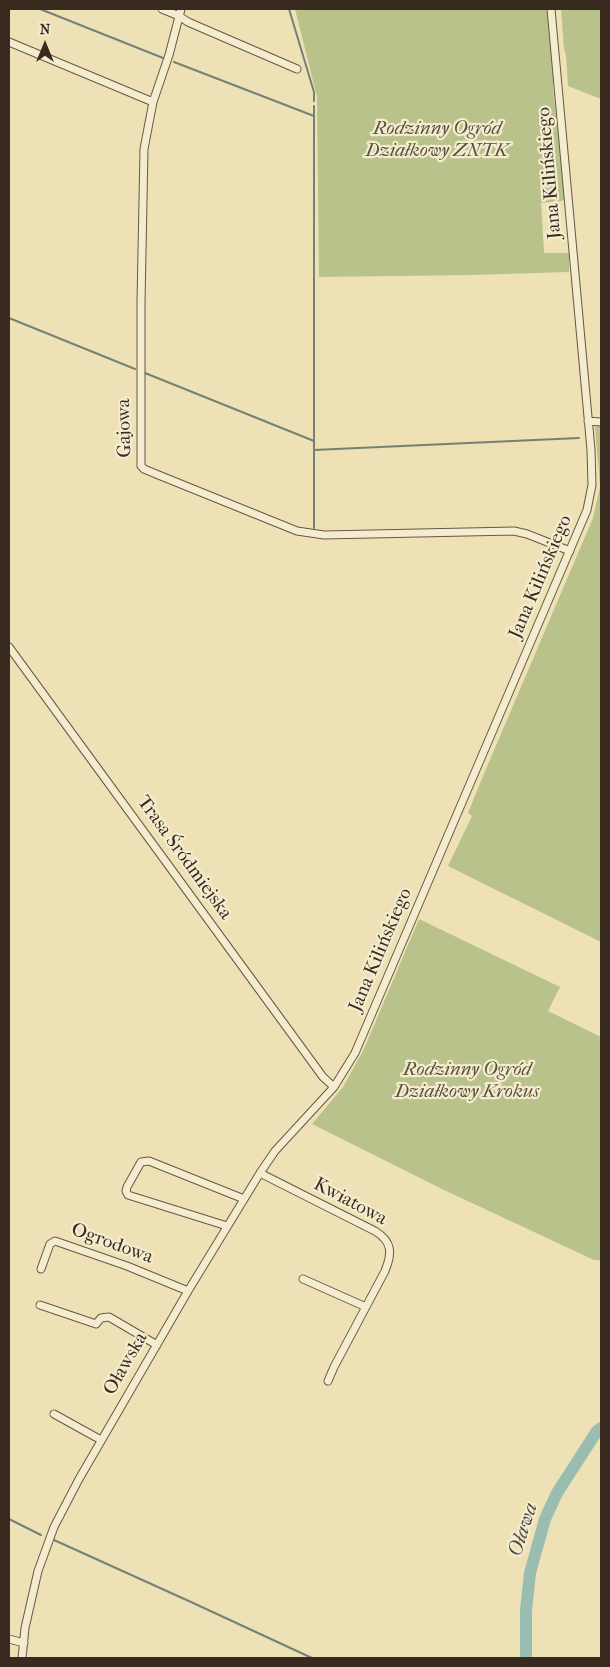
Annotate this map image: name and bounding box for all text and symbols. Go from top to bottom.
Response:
north arrow [20,20,70,70]
text: N [40,21,50,38]
street label: Jana Kilińskiego [533,106,567,240]
park label: Rodzinny Ogród Działkowy ZNTK [366,118,508,162]
street label: Gajowa [113,398,137,458]
street label: Jana Kilińskiego [505,512,577,642]
street label: Trasa Śródmiejska [132,792,236,924]
street label: Jana Kilińskiego [345,885,417,1015]
park label: Rodzinny Ogród Działkowy Krokus [395,1059,539,1103]
street label: Kwiatowa [309,1173,391,1231]
street label: Ogrodowa [68,1219,156,1269]
street label: Oławska [99,1329,153,1399]
water label: Oława [504,1500,544,1560]

